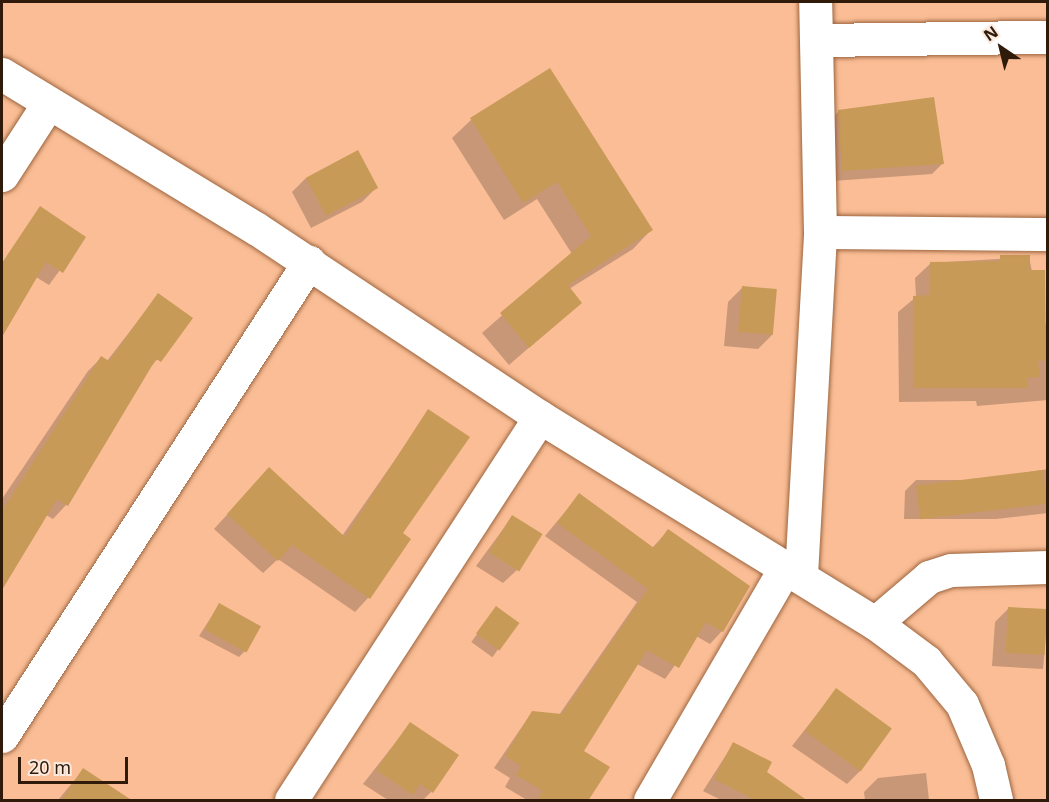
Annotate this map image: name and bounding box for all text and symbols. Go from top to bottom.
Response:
north arrow [971,18,1031,78]
text: N [979,21,1002,46]
scale bar [21,745,130,783]
text: 20 m [29,755,71,779]

